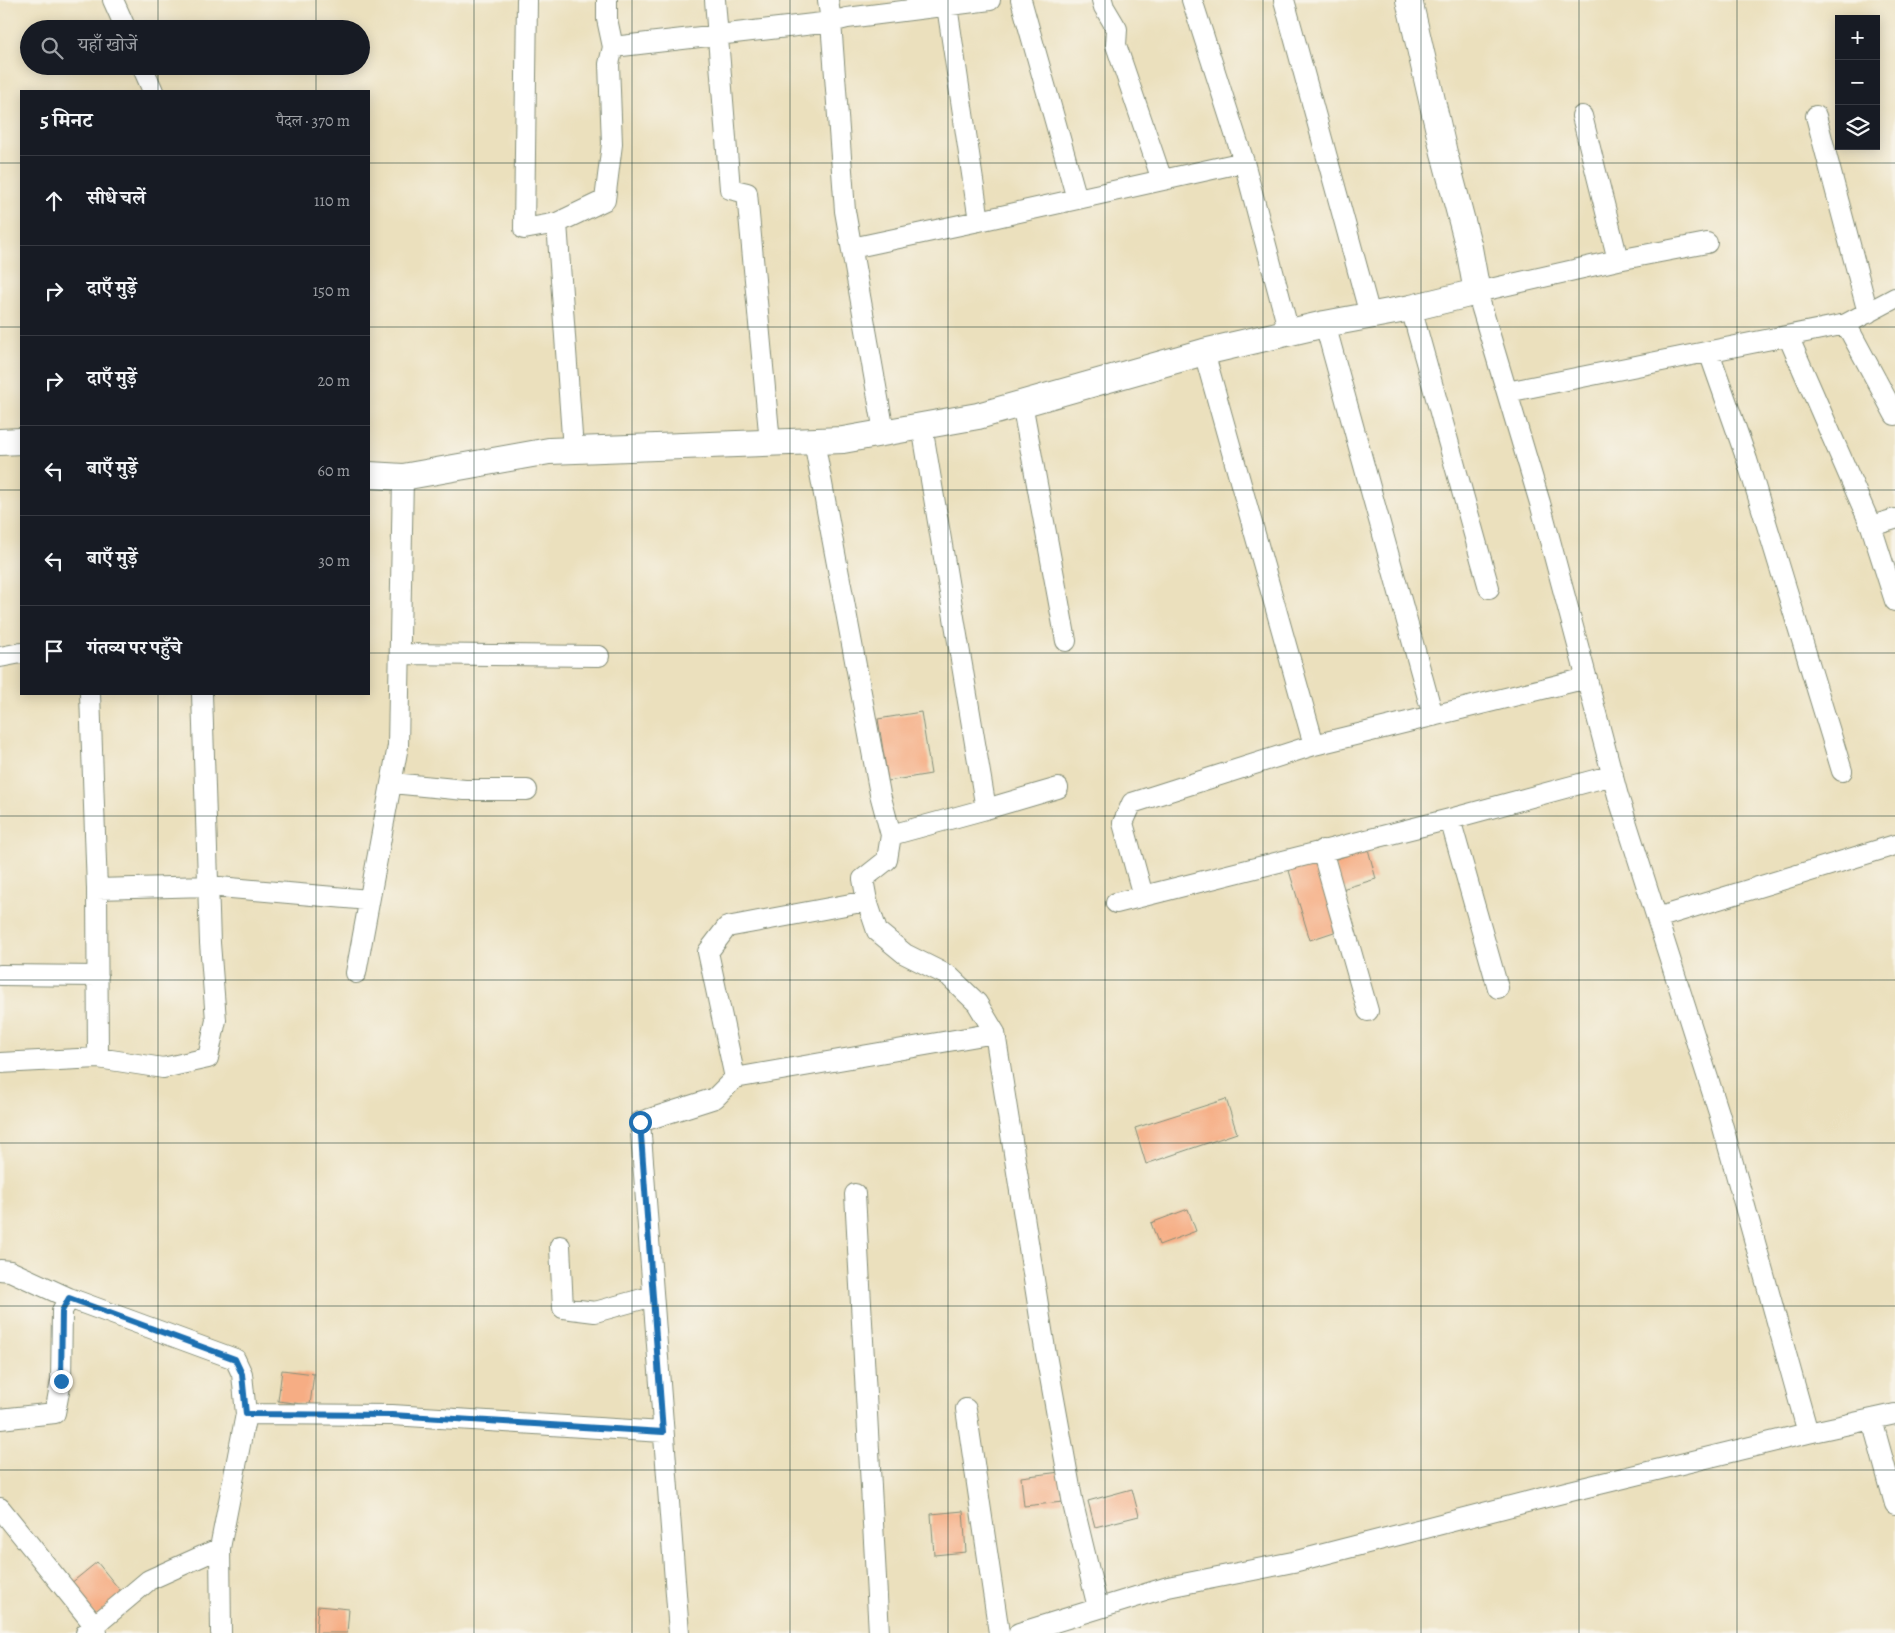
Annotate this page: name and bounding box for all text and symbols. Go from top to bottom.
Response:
map controls [1835,15,1880,150]
button: + [1835,15,1880,60]
search box [20,20,370,75]
text: यहाँ खोजें [78,32,137,58]
icon: search [38,34,66,62]
button: − [1835,60,1880,105]
button: layers [1835,105,1880,150]
text: 5 मिनट [40,106,92,134]
text: पैदल · 370 m [276,110,350,132]
text: सीधे चलें [87,185,145,211]
icon: ahead [40,187,68,215]
text: 110 m [314,190,350,212]
text: दाएँ मुड़ें [87,275,137,301]
icon: right [40,277,68,305]
text: 150 m [313,280,350,302]
text: दाएँ मुड़ें [87,365,137,391]
icon: right [40,367,68,395]
text: 20 m [317,370,350,392]
text: बाएँ मुड़ें [87,455,137,481]
icon: left [40,457,68,485]
text: 60 m [318,460,350,482]
text: बाएँ मुड़ें [87,545,137,571]
icon: left [40,547,68,575]
text: 30 m [318,550,350,572]
text: गंतव्य पर पहुँचे [87,635,182,661]
icon: arrive [40,637,68,665]
route start [629,1111,652,1134]
route end [50,1370,73,1393]

